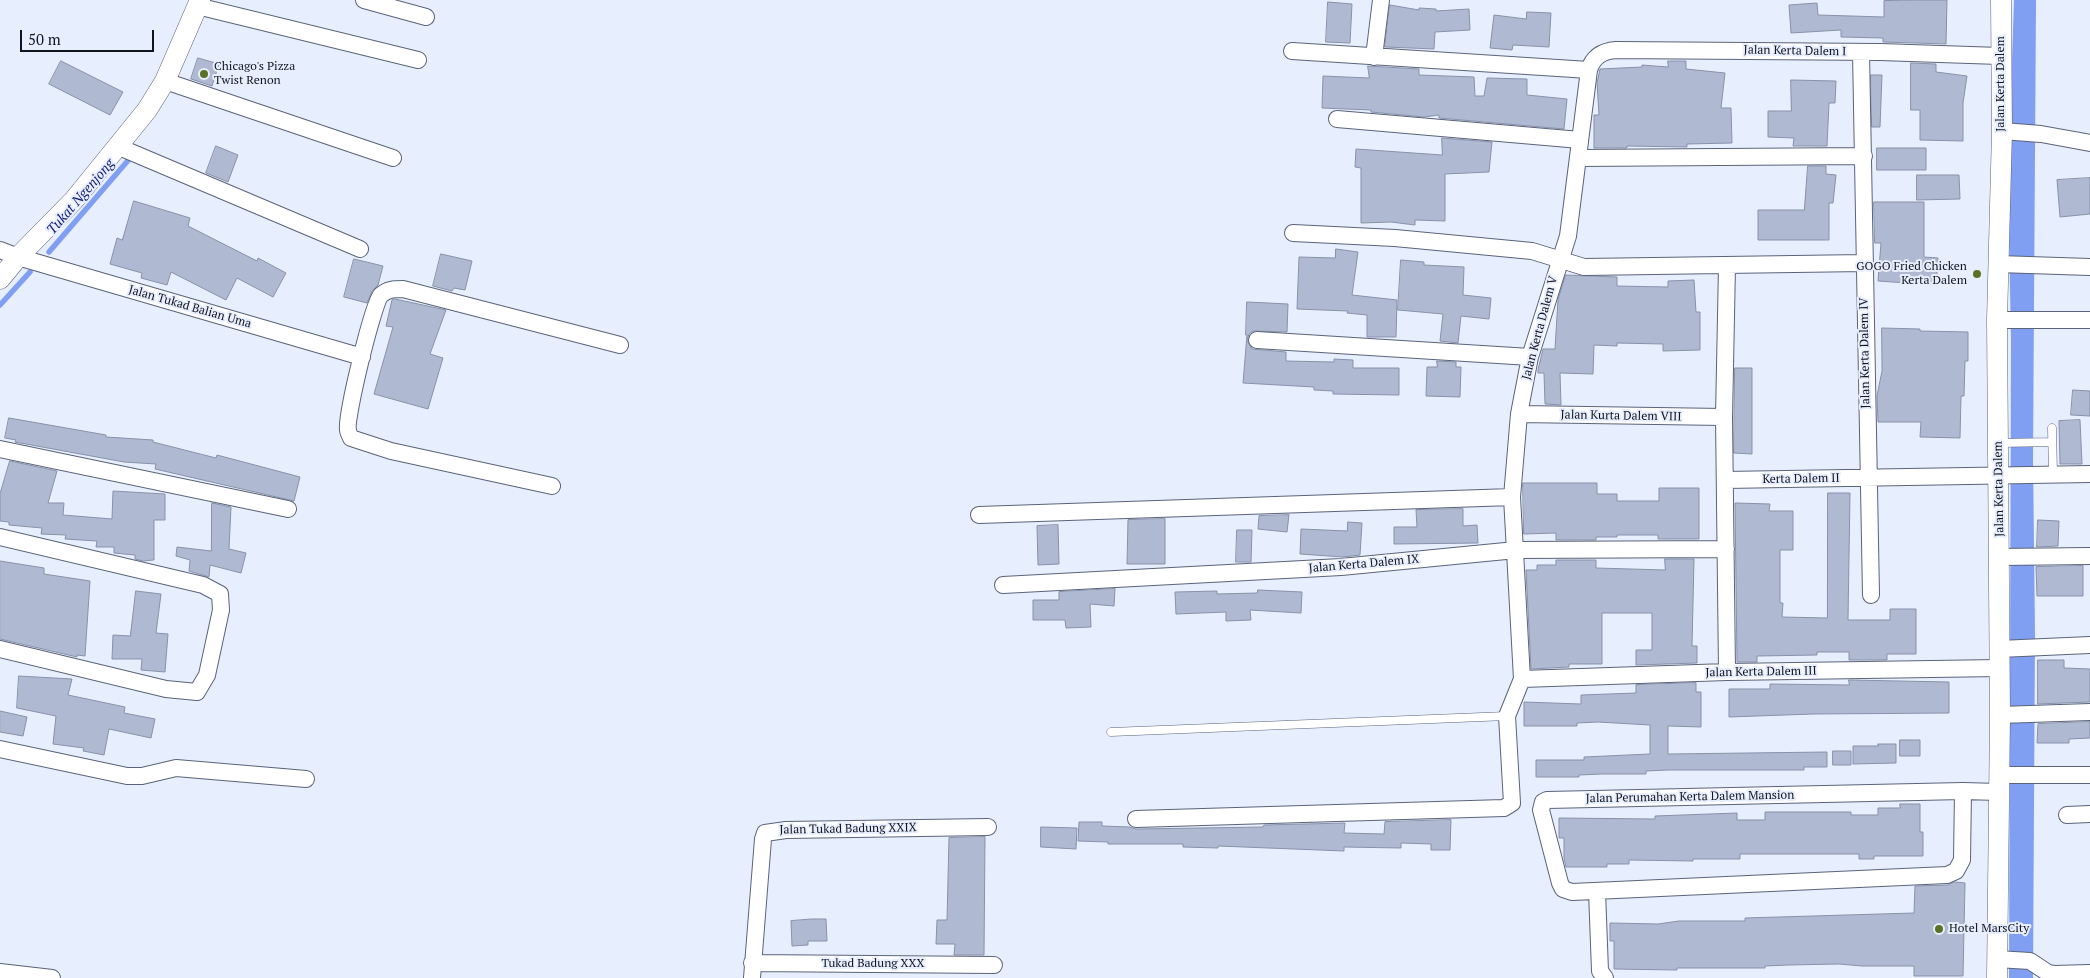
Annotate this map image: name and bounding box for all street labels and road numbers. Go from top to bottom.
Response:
street label: Jalan Kerta Dalem [1994,36,2008,132]
street label: Jalan Kerta Dalem I [1743,43,1847,59]
street label: Jalan Kerta Dalem V [1519,275,1561,381]
street label: Jalan Tukad Balian Uma [127,283,253,331]
street label: Jalan Kerta Dalem IV [1857,297,1873,409]
street label: Jalan Kurta Dalem VIII [1560,408,1682,424]
street label: Jalan Kerta Dalem [1991,441,2007,537]
street label: Kerta Dalem II [1762,471,1840,487]
street label: Jalan Kerta Dalem IX [1308,552,1420,576]
street label: Jalan Kerta Dalem III [1705,664,1817,680]
street label: Jalan Perumahan Kerta Dalem Mansion [1586,788,1794,806]
street label: Jalan Tukad Badung XXIX [779,821,917,837]
street label: Tukad Badung XXX [821,957,925,971]

